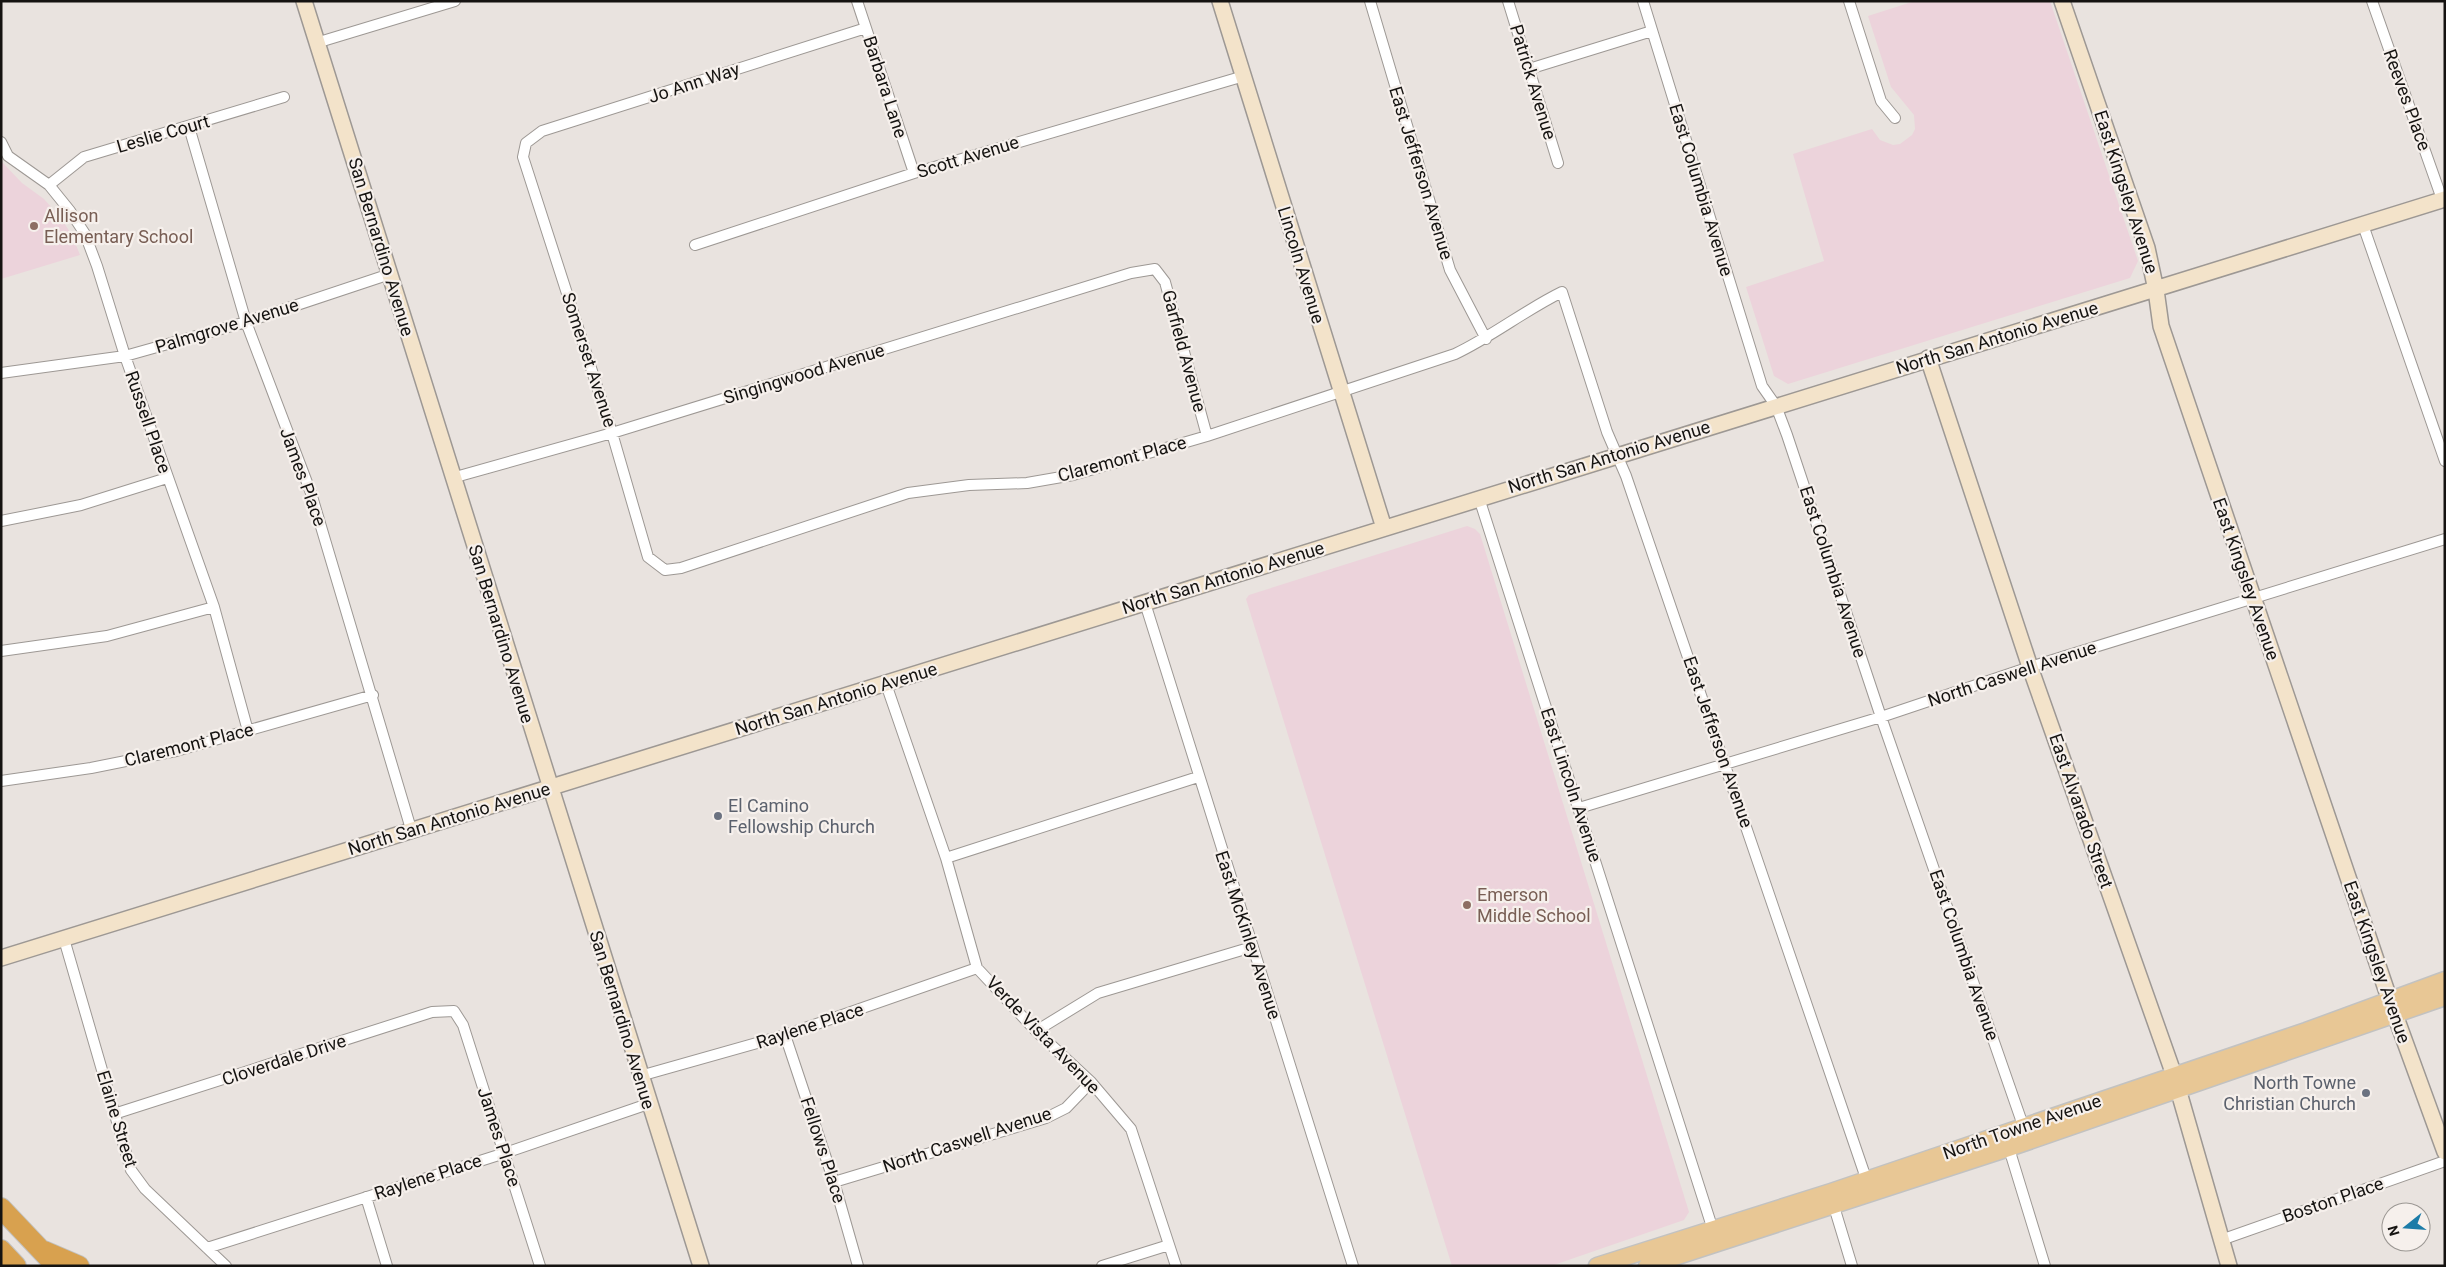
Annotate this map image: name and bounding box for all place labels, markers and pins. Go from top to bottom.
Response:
place label: Allison Elementary School [44,205,193,247]
marker: Allison Elementary School [28,220,40,232]
place label: El Camino Fellowship Church [728,795,875,837]
marker: El Camino Fellowship Church [712,810,724,822]
place label: Emerson Middle School [1477,884,1591,926]
marker: Emerson Middle School [1461,899,1473,911]
place label: North Towne Christian Church [2223,1072,2356,1114]
marker: North Towne Christian Church [2360,1087,2372,1099]

